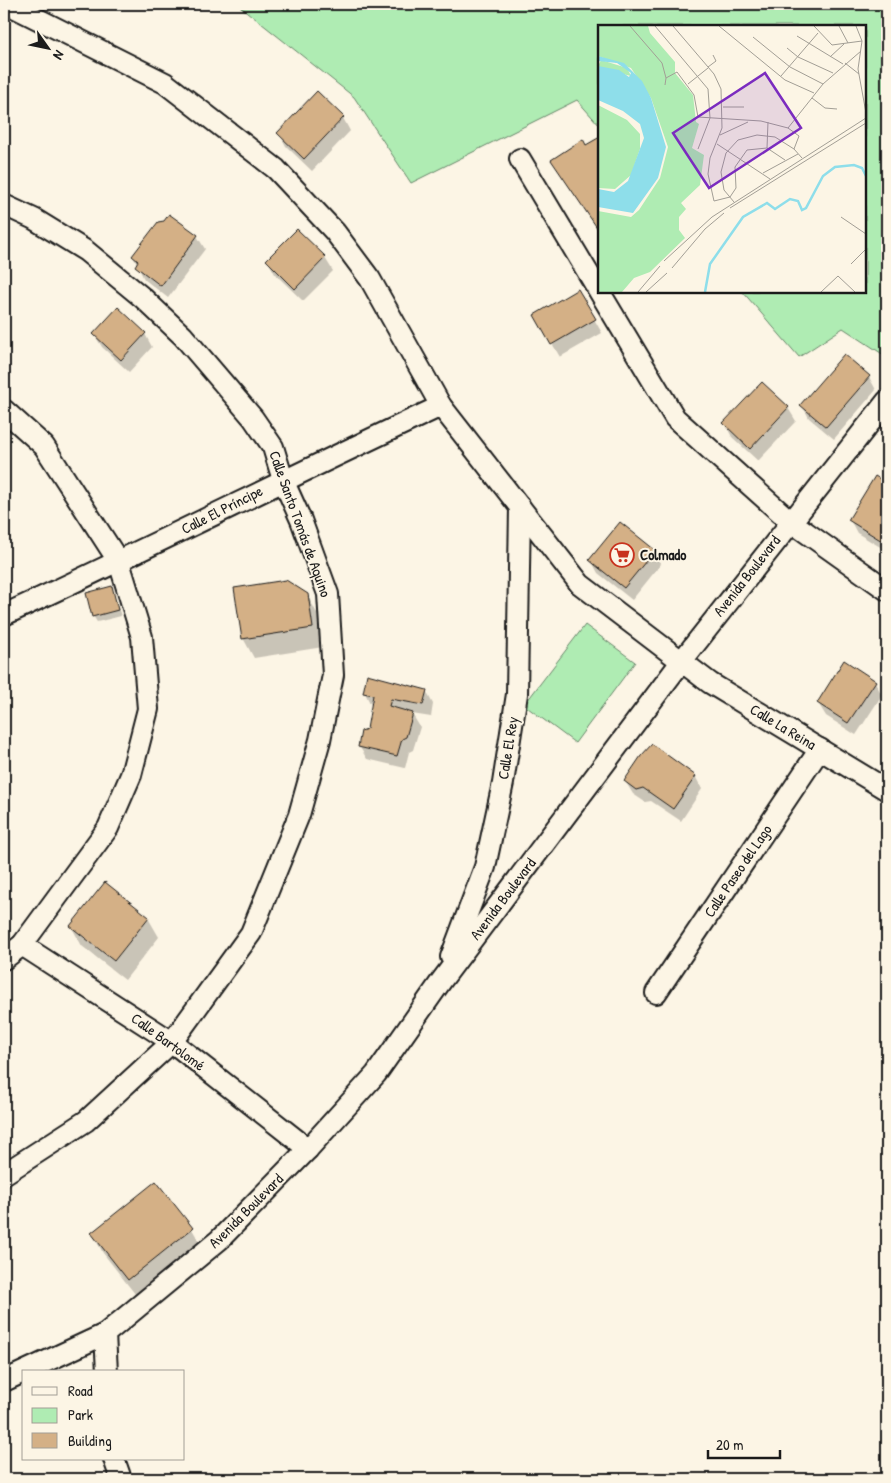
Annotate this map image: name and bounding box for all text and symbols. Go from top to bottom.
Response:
north arrow [22,22,72,72]
inset map [598,25,866,292]
text: N [49,47,69,64]
street label: Calle Santo Tomás de Aquino [264,448,337,600]
street label: Calle El Príncipe [177,480,266,539]
street label: Avenida Boulevard [708,531,785,621]
supermarket icon: Colmado [609,542,635,568]
place label: Colmado [640,544,686,565]
street label: Calle La Reina [746,699,820,755]
street label: Calle El Rey [492,715,523,781]
street label: Calle Paseo del Lago [699,820,776,921]
street label: Avenida Boulevard [465,853,540,944]
street label: Calle Bartolomé [127,1008,210,1076]
street label: Avenida Boulevard [204,1169,288,1253]
legend [22,1370,185,1460]
text: Road [68,1380,93,1401]
text: Park [68,1404,93,1425]
scale bar [708,1428,781,1460]
text: Building [68,1430,112,1451]
text: 20 m [716,1434,743,1455]

